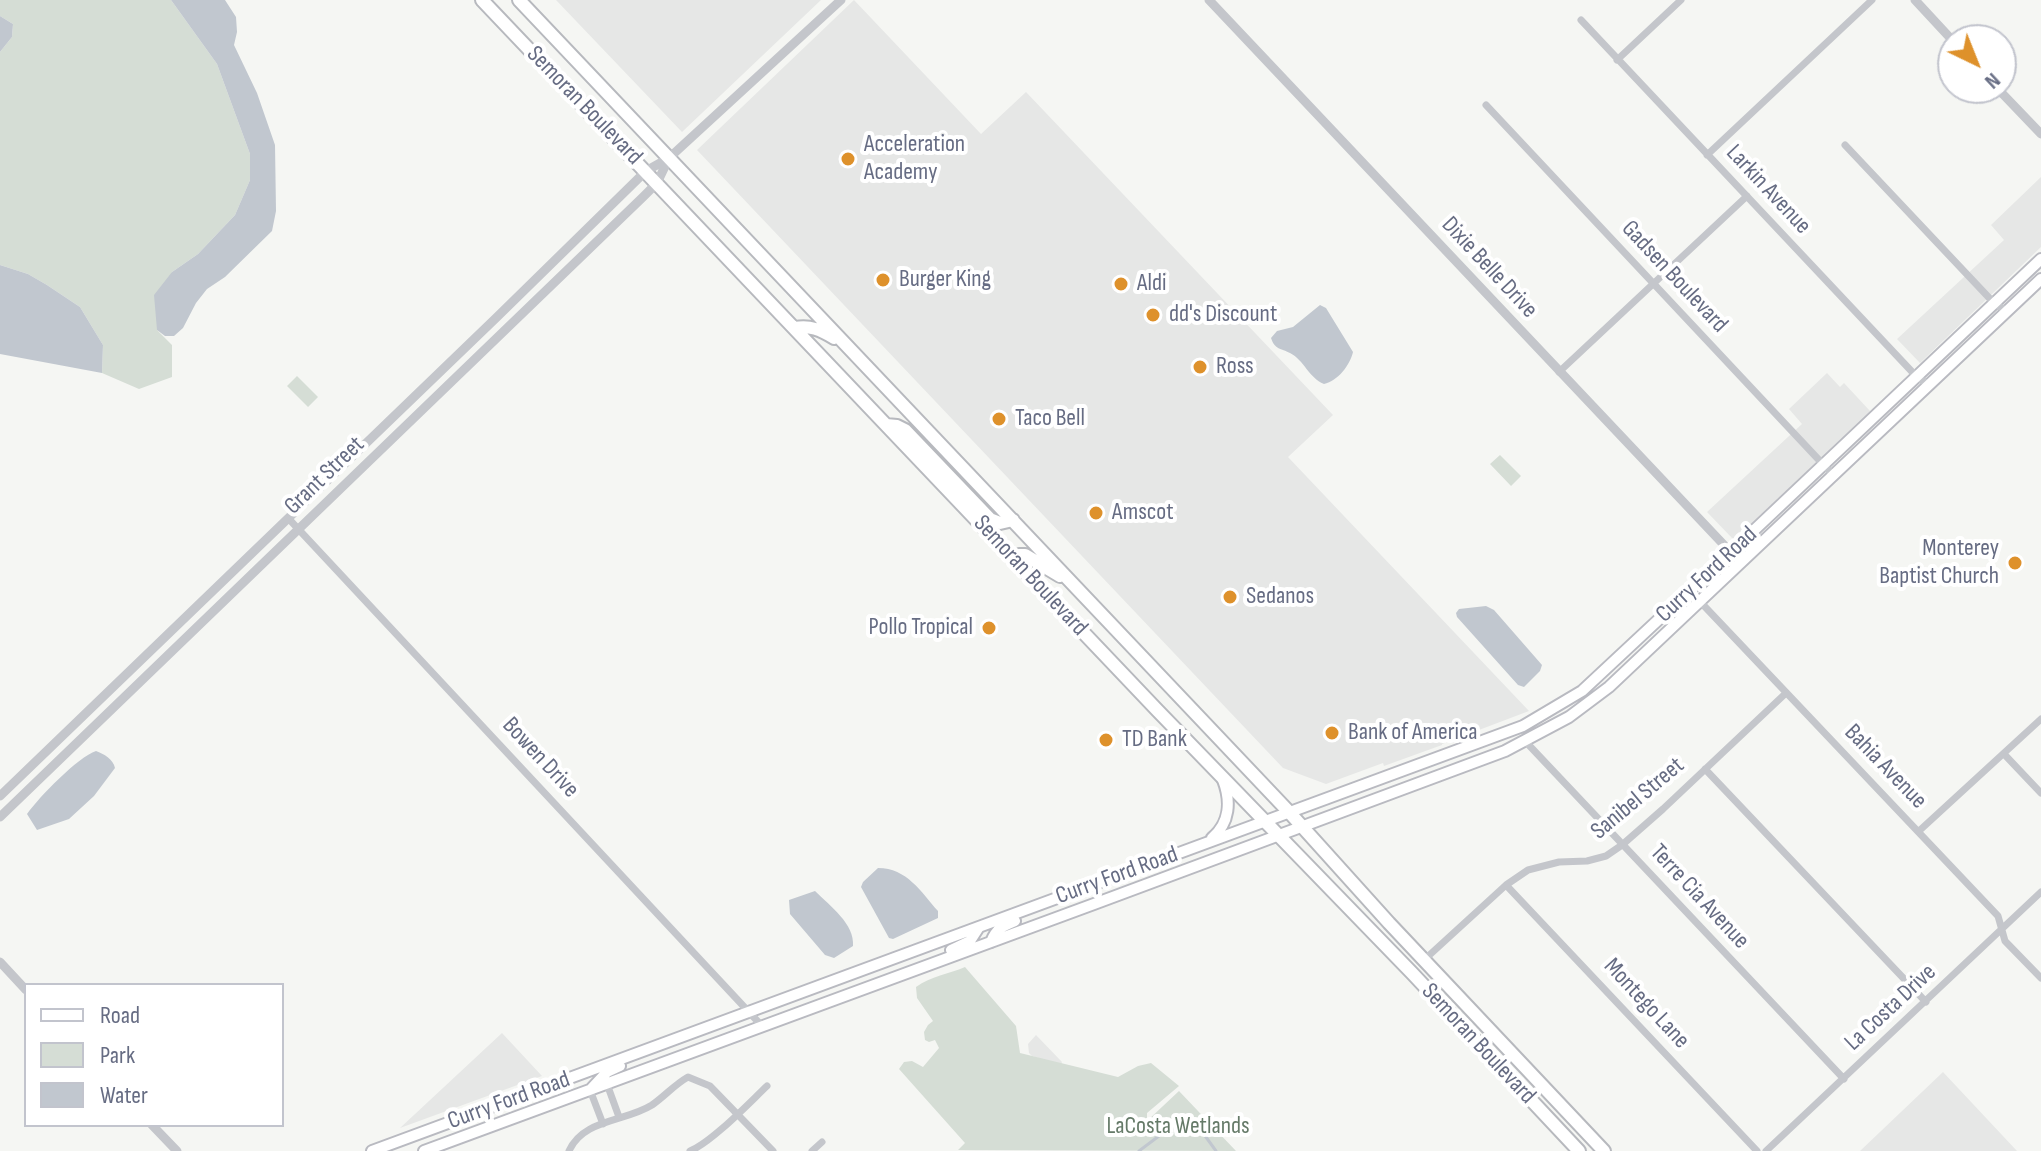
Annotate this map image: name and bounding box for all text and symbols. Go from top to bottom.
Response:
north arrow [1937,24,2017,104]
street label: Semoran Boulevard [520,40,648,172]
text: N [1979,67,2006,94]
place label: Acceleration Academy [864,131,965,187]
street label: Larkin Avenue [1719,139,1817,241]
marker: Acceleration Academy [839,150,857,168]
street label: Dixie Belle Drive [1435,211,1543,325]
street label: Gadsen Boulevard [1615,215,1733,339]
place label: Burger King [899,266,991,294]
place label: Aldi [1137,270,1167,298]
marker: Burger King [874,271,892,289]
marker: Aldi [1112,275,1130,293]
place label: dd's Discount [1169,301,1277,329]
marker: dd's Discount [1144,306,1162,324]
place label: Ross [1216,353,1254,381]
marker: Ross [1191,358,1209,376]
place label: Taco Bell [1015,405,1085,433]
marker: Taco Bell [990,410,1008,428]
street label: Grant Street [279,431,371,521]
place label: Amscot [1112,499,1174,527]
marker: Amscot [1087,504,1105,522]
street label: Semoran Boulevard [967,510,1093,642]
street label: Curry Ford Road [1650,521,1764,629]
place label: Monterey Baptist Church [1879,535,1999,591]
marker: Monterey Baptist Church [2006,554,2024,572]
place label: Sedanos [1246,583,1314,611]
marker: Sedanos [1221,588,1239,606]
place label: Pollo Tropical [868,614,973,642]
marker: Pollo Tropical [980,619,998,637]
street label: Bowen Drive [496,712,584,804]
place label: Bank of America [1348,719,1478,747]
street label: Bahia Avenue [1838,719,1932,815]
marker: Bank of America [1323,724,1341,742]
place label: TD Bank [1122,726,1187,754]
marker: TD Bank [1097,731,1115,749]
street label: Sanibel Street [1586,752,1690,846]
street label: Terre Cia Avenue [1643,839,1755,955]
street label: Curry Ford Road [1052,841,1182,911]
street label: Montego Lane [1597,953,1695,1055]
street label: La Costa Drive [1839,959,1943,1057]
street label: Semoran Boulevard [1415,978,1541,1110]
legend [24,983,284,1127]
text: Road [100,1001,140,1030]
text: Park [100,1041,135,1070]
street label: Curry Ford Road [444,1066,574,1136]
text: Water [100,1081,148,1110]
park label: LaCosta Wetlands [1106,1113,1250,1141]

